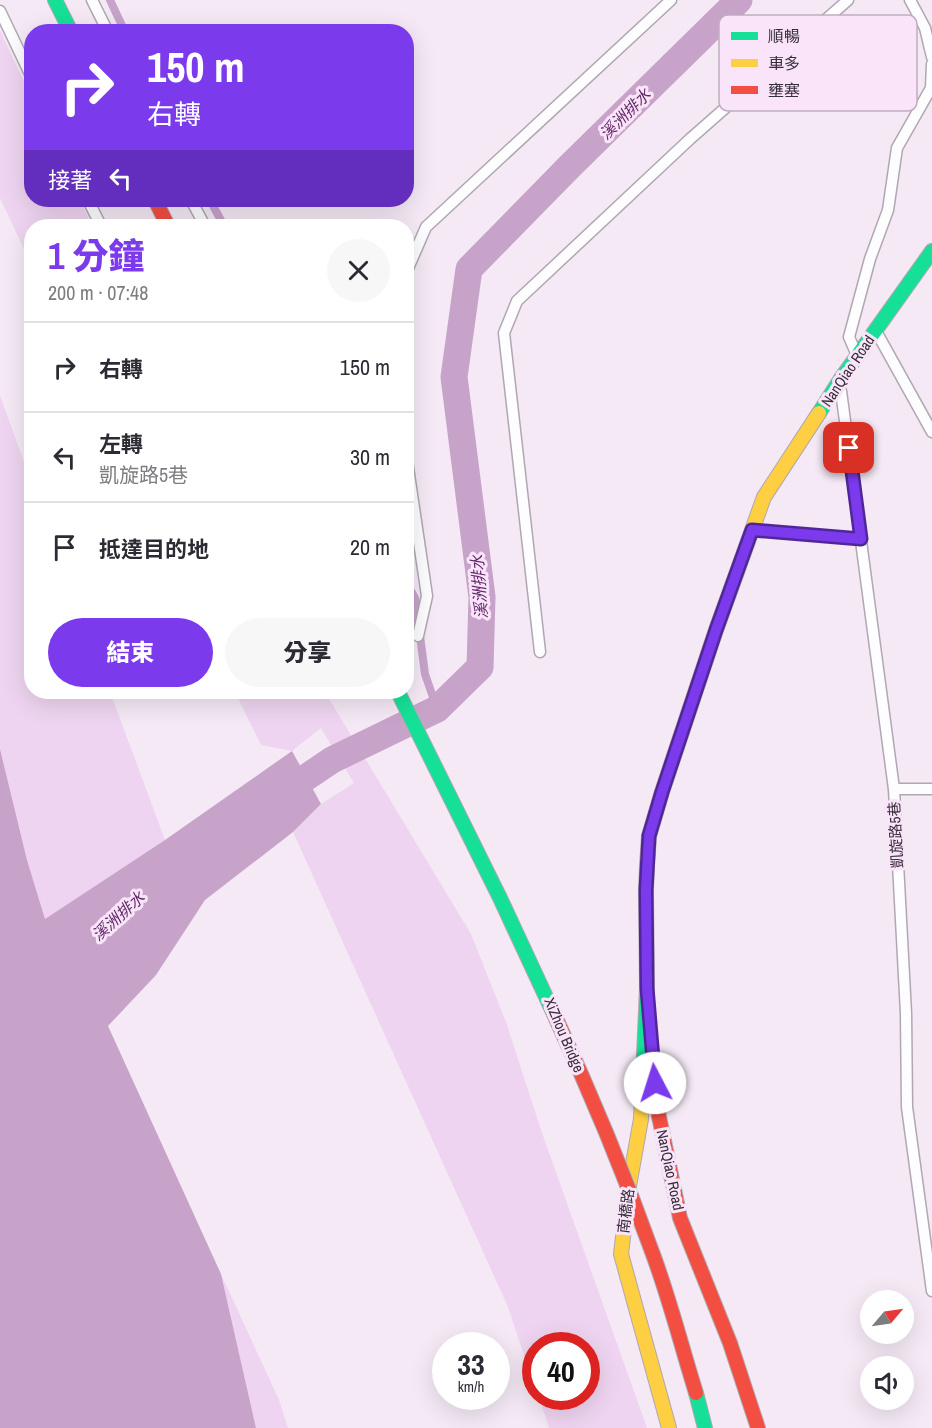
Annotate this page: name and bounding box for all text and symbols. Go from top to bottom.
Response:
legend [719,15,917,111]
text: 順暢 [768,25,800,47]
text: 150 m [147,39,245,95]
icon: right [48,48,126,126]
text: 車多 [768,52,800,74]
text: 壅塞 [768,79,800,101]
water label: 溪洲排水 [595,83,656,144]
text: 右轉 [147,96,201,132]
icon: left [104,162,137,195]
text: 接著 [48,165,92,195]
text: 1 分鐘 [48,232,145,280]
button: close [327,239,390,302]
text: 200 m · 07:48 [48,279,148,306]
street label: NanQiao Road [816,331,879,411]
icon: right [48,351,81,384]
text: 150 m [340,352,390,382]
text: 右轉 [99,354,143,384]
pin [823,422,874,473]
text: 左轉 [99,429,143,459]
icon: arrive [832,431,865,464]
icon: left [48,441,81,474]
text: 30 m [350,442,390,472]
text: 凱旋路5巷 [99,461,188,488]
icon: arrive [48,531,81,564]
text: 20 m [350,532,390,562]
text: 抵達目的地 [99,534,209,564]
water label: 溪洲排水 [466,553,492,620]
button: 結束 [48,618,213,687]
button: 分享 [225,618,390,687]
street label: 凱旋路5巷 [883,801,908,869]
water label: 溪洲排水 [87,886,150,946]
street label: XiZhou Bridge [539,994,590,1076]
position arrow [623,1051,687,1115]
street label: NanQiao Road [652,1128,689,1212]
street label: 南橋路 [612,1187,639,1235]
north arrow [860,1290,914,1344]
map controls [860,1290,914,1410]
speed limit sign: 40 [522,1332,600,1410]
text: 33 [457,1344,485,1384]
button: sound [860,1356,914,1410]
text: km/h [458,1376,484,1397]

